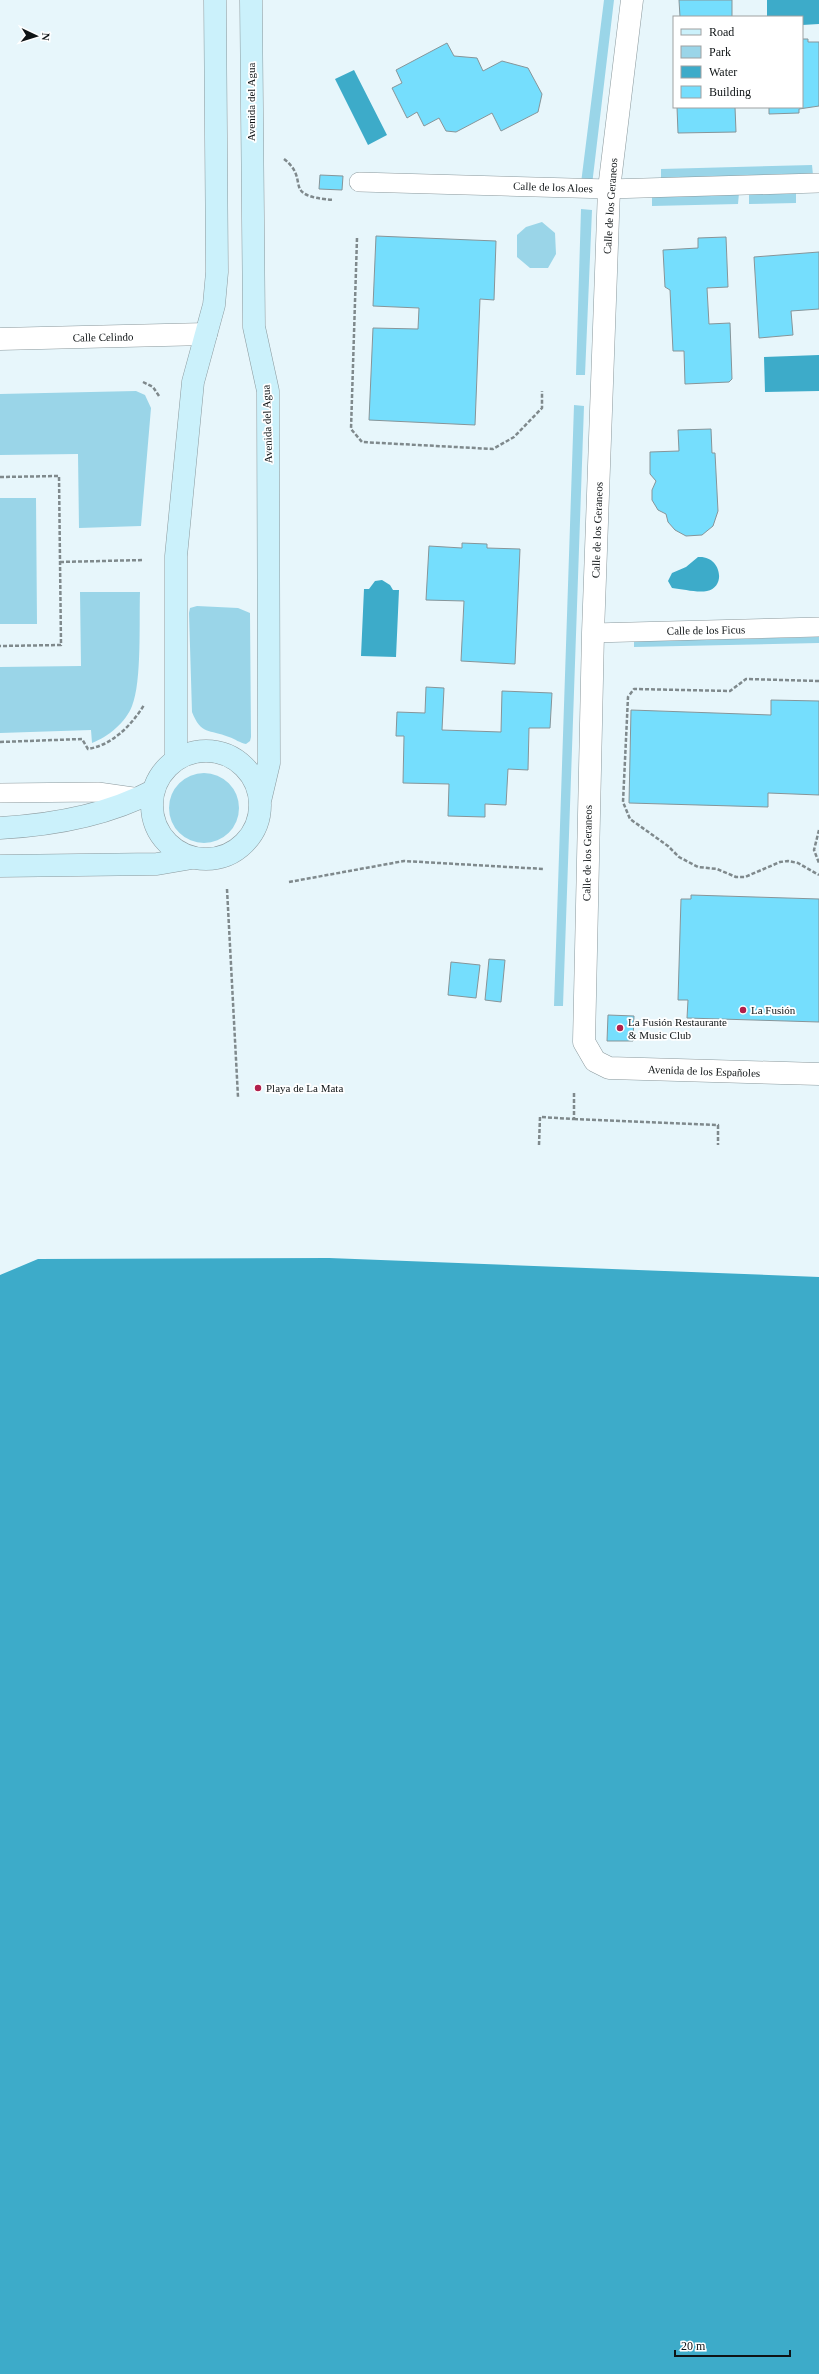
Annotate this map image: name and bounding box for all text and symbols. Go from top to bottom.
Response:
north arrow [16,16,56,56]
legend [673,16,803,108]
text: Road [709,25,734,39]
text: N [40,32,52,41]
text: Park [709,45,731,59]
street label: Avenida del Agua [245,63,257,141]
text: Water [709,65,737,79]
text: Building [709,85,751,99]
street label: Calle de los Geraneos [601,158,619,254]
street label: Calle de los Aloes [513,180,593,194]
street label: Calle Celindo [73,330,134,344]
street label: Avenida del Agua [260,384,274,463]
street label: Calle de los Geraneos [589,482,605,578]
street label: Calle de los Ficus [667,623,745,637]
street label: Calle de los Geraneos [580,805,594,901]
place label: La Fusión [751,1004,796,1016]
marker: La Fusión [738,1005,748,1015]
place label: La Fusión Restaurante & Music Club [628,1016,727,1041]
marker: La Fusión Restaurante & Music Club [615,1023,625,1033]
street label: Avenida de los Españoles [648,1063,760,1079]
place label: Playa de La Mata [266,1082,343,1094]
marker: Playa de La Mata [253,1083,263,1093]
scale bar [675,2332,790,2358]
text: 20 m [681,2339,706,2353]

